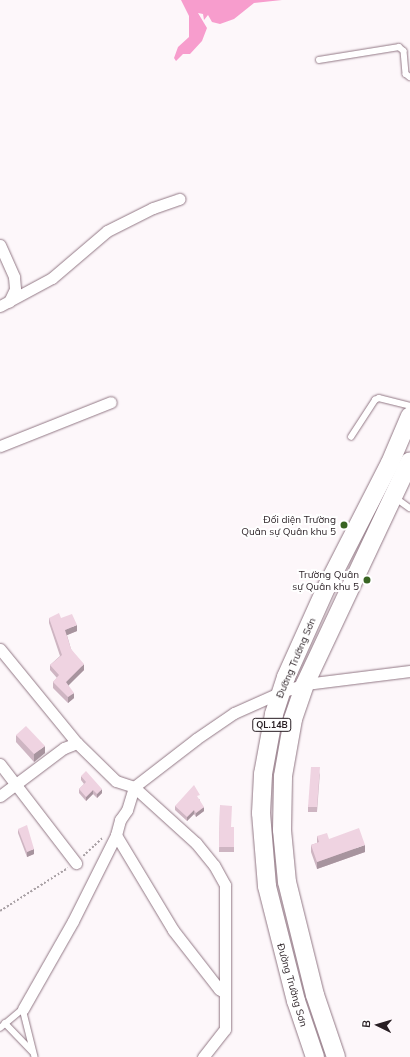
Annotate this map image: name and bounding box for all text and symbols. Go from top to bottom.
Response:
place label: Đối diện Trường Quân sự Quân khu 5 [241,513,336,536]
marker: Đối diện Trường Quân sự Quân khu 5 [339,520,349,530]
place label: Trường Quân sự Quân khu 5 [292,568,359,592]
marker: Trường Quân sự Quân khu 5 [362,575,372,585]
street label: Đường Trường Sơn [274,616,318,700]
road number: QL.14B [252,718,292,732]
street label: Đường Trường Sơn [274,942,310,1028]
north arrow [358,1005,398,1045]
text: B [359,1020,373,1028]

